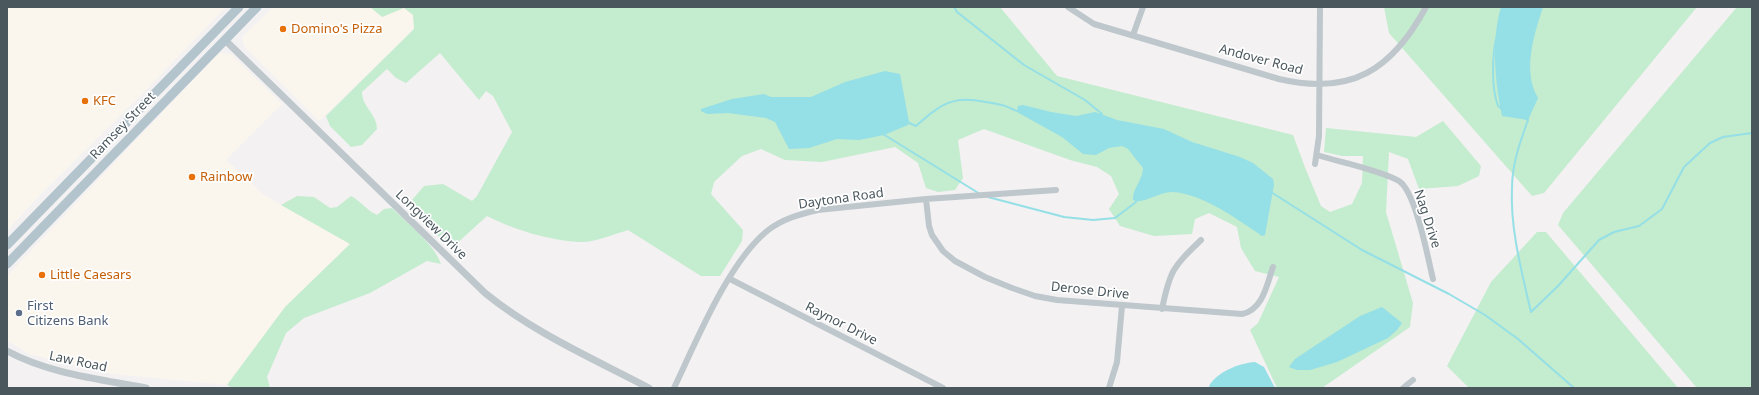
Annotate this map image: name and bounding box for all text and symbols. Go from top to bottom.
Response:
place label: Domino's Pizza [291,21,383,37]
marker: Domino's Pizza [278,24,288,34]
street label: Andover Road [1218,41,1304,79]
street label: Ramsey Street [87,89,159,163]
place label: KFC [93,93,116,109]
marker: KFC [80,96,90,106]
place label: Rainbow [200,169,253,185]
marker: Rainbow [187,172,197,182]
street label: Daytona Road [797,185,885,213]
street label: Longview Drive [392,187,470,263]
street label: Nag Drive [1410,188,1444,250]
place label: Little Caesars [50,267,132,283]
marker: Little Caesars [37,270,47,280]
street label: Derose Drive [1050,279,1130,303]
place label: First Citizens Bank [27,298,108,329]
street label: Raynor Drive [802,299,880,349]
marker: First Citizens Bank [14,308,24,318]
street label: Law Road [48,348,108,376]

